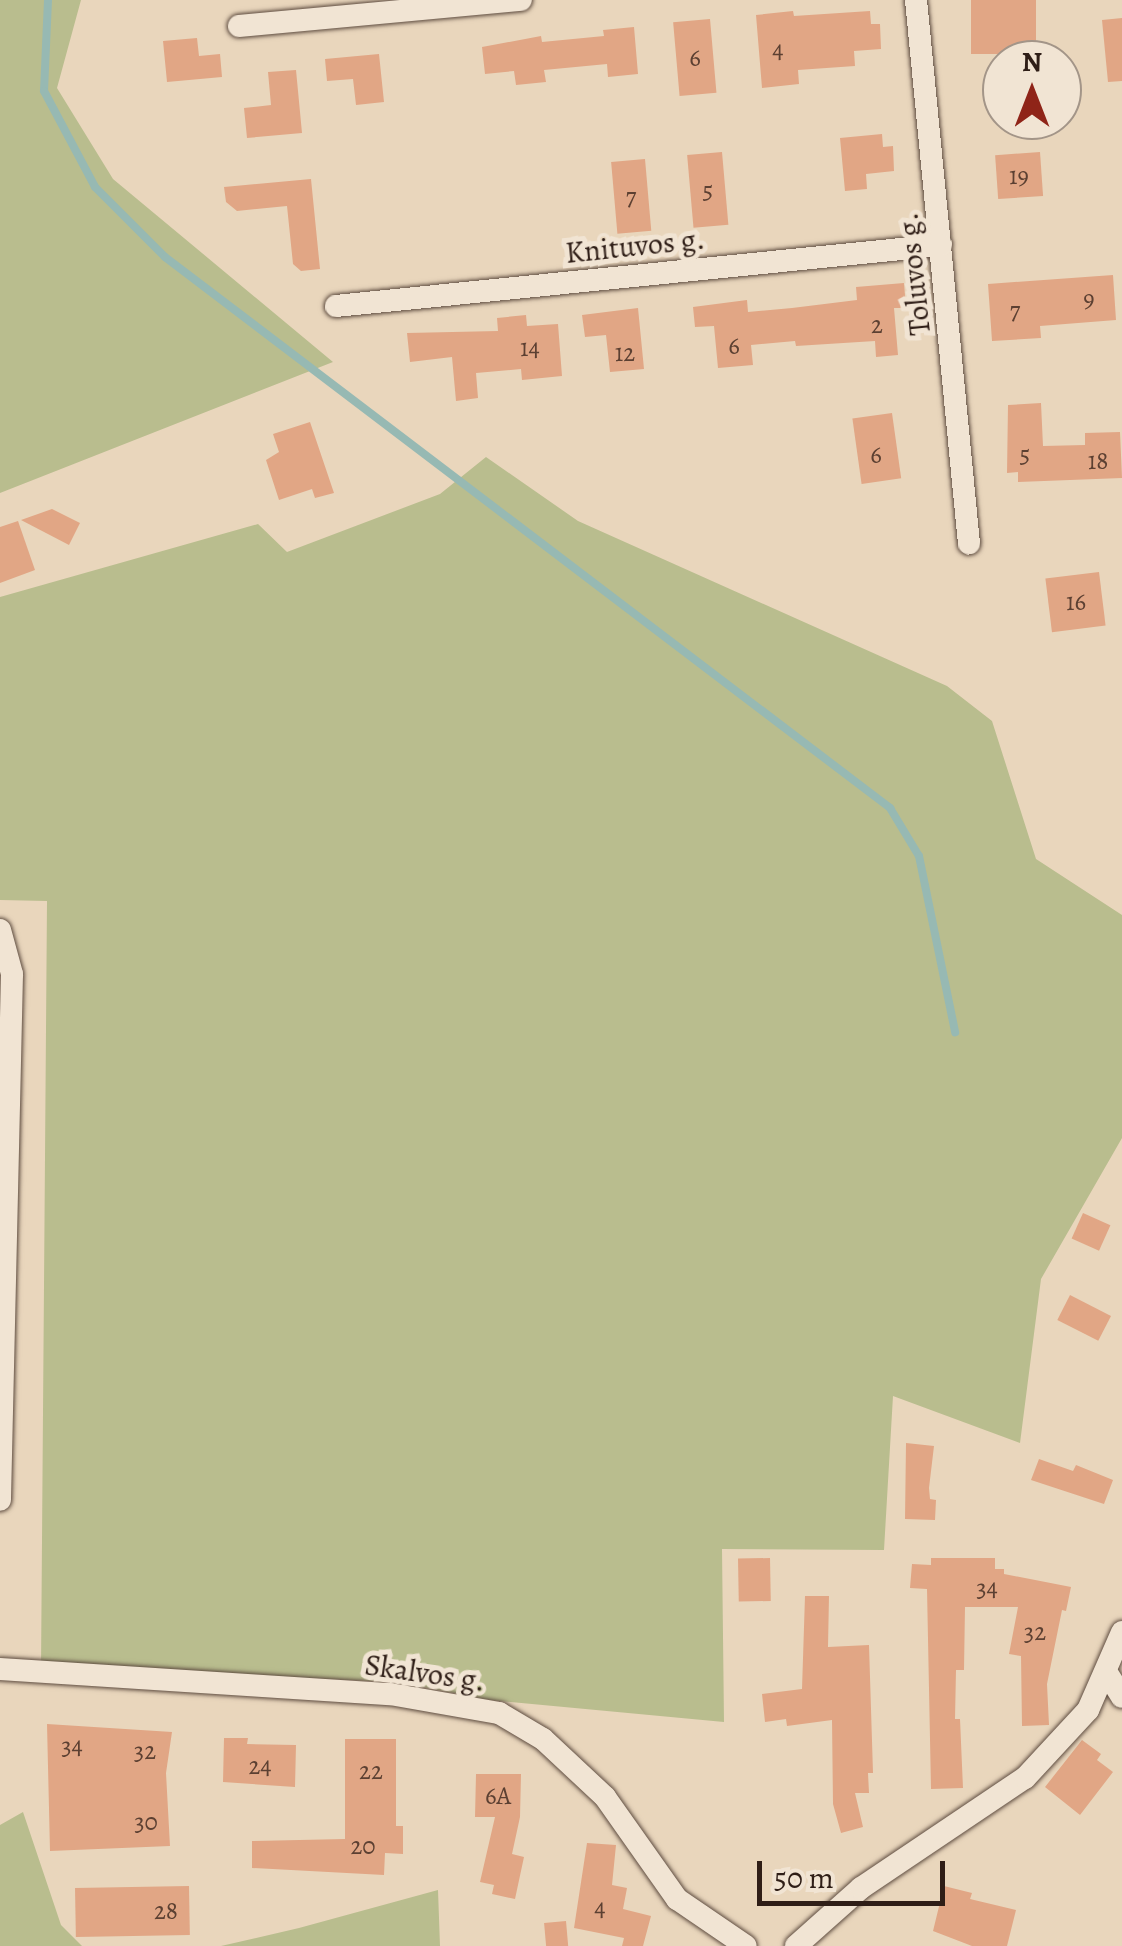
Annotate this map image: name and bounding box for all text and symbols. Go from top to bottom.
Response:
house number: 4 [772,35,784,65]
north arrow [982,40,1082,140]
house number: 6 [689,43,701,73]
text: N [1022,43,1042,81]
house number: 19 [1009,161,1029,191]
house number: 5 [703,175,713,205]
house number: 7 [626,182,636,212]
street label: Toluvos g. [890,211,938,337]
street label: Knituvos g. [564,221,706,271]
house number: 9 [1083,284,1095,314]
house number: 7 [1010,296,1020,326]
house number: 2 [871,310,883,340]
house number: 6 [728,331,740,361]
house number: 14 [520,333,540,363]
house number: 12 [615,338,635,368]
house number: 5 [1020,439,1030,469]
house number: 6 [870,440,882,470]
house number: 18 [1088,446,1108,476]
house number: 16 [1066,587,1086,617]
house number: 34 [976,1573,998,1603]
house number: 32 [1024,1617,1046,1647]
street label: Skalvos g. [362,1647,488,1699]
house number: 34 [61,1731,83,1761]
house number: 32 [134,1736,156,1766]
house number: 24 [248,1751,272,1781]
house number: 22 [359,1756,383,1786]
house number: 6A [485,1781,511,1811]
house number: 30 [134,1807,158,1837]
house number: 20 [350,1831,376,1861]
scale bar [762,1841,950,1903]
text: 50 m [774,1858,834,1898]
house number: 4 [594,1893,606,1923]
house number: 28 [154,1896,178,1926]

